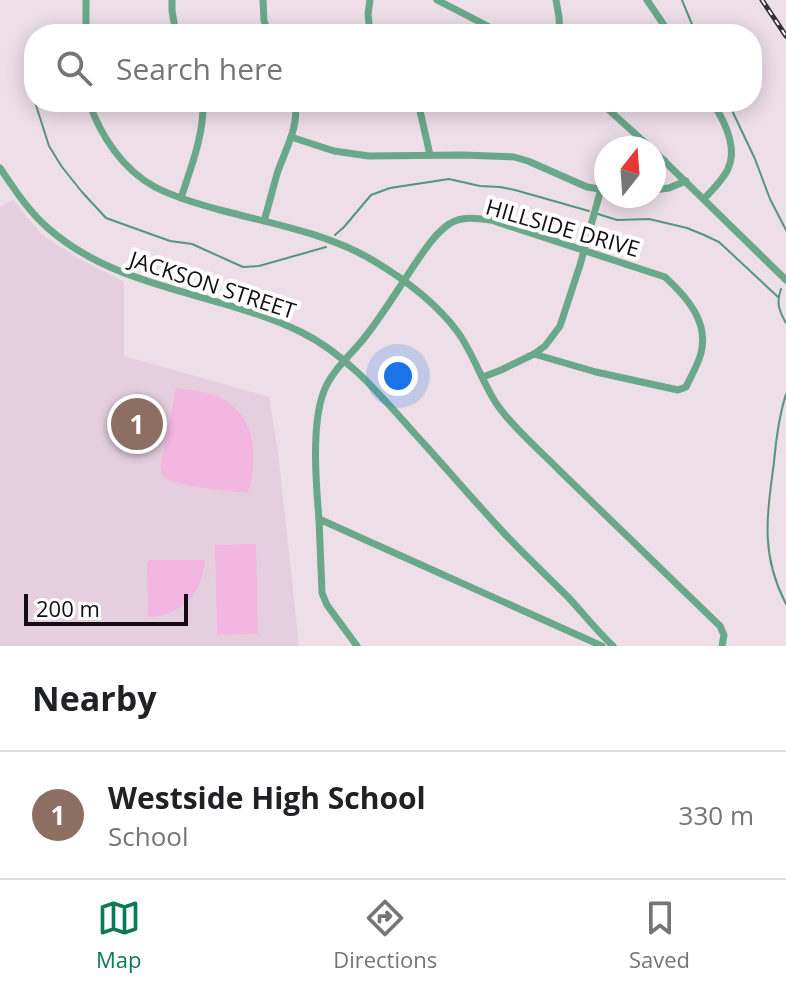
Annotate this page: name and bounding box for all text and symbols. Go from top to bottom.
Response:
search box [24,24,762,112]
icon: search [52,46,96,90]
text: Search here [116,48,283,89]
north arrow [594,136,666,208]
street label: HILLSIDE DRIVE [483,191,643,263]
street label: JACKSON STREET [124,242,300,325]
your location [378,356,418,396]
pin: 1 [111,394,163,454]
scale bar [24,590,188,626]
text: 200 m [36,593,100,623]
text: Nearby [32,675,157,721]
text: Westside High School [108,777,426,818]
text: 1 [51,797,65,833]
text: 330 m [679,797,754,833]
text: School [108,818,189,854]
tab: Map [96,896,141,974]
tab: Directions [333,896,437,974]
tab: Saved [629,896,690,974]

